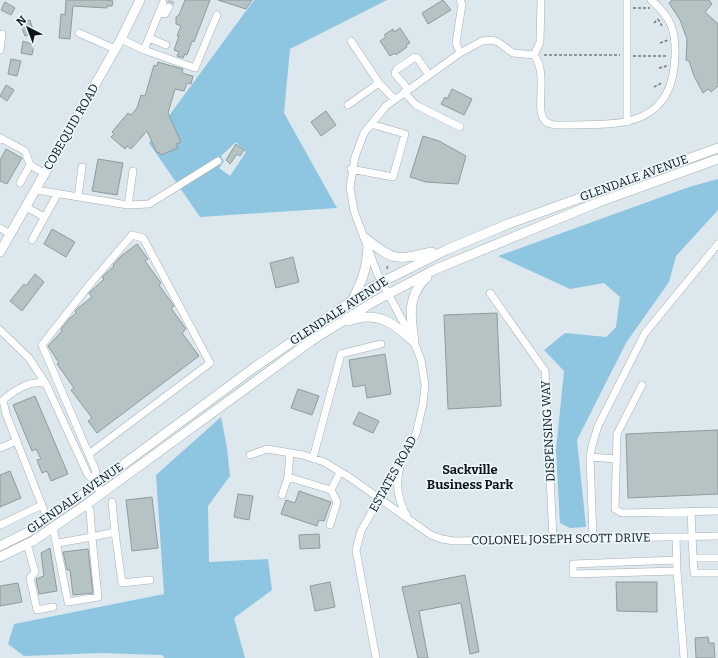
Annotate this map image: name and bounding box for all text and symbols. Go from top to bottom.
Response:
north arrow [8,8,48,48]
text: N [14,13,30,29]
street label: COBEQUID ROAD [41,81,101,173]
street label: GLENDALE AVENUE [578,152,690,204]
street label: GLENDALE AVENUE [287,274,391,348]
street label: DISPENSING WAY [538,380,558,482]
street label: ESTATES ROAD [366,434,420,514]
street label: GLENDALE AVENUE [24,460,126,536]
district label: Sackville Business Park [427,462,513,492]
street label: COLONEL JOSEPH SCOTT DRIVE [471,530,651,548]

